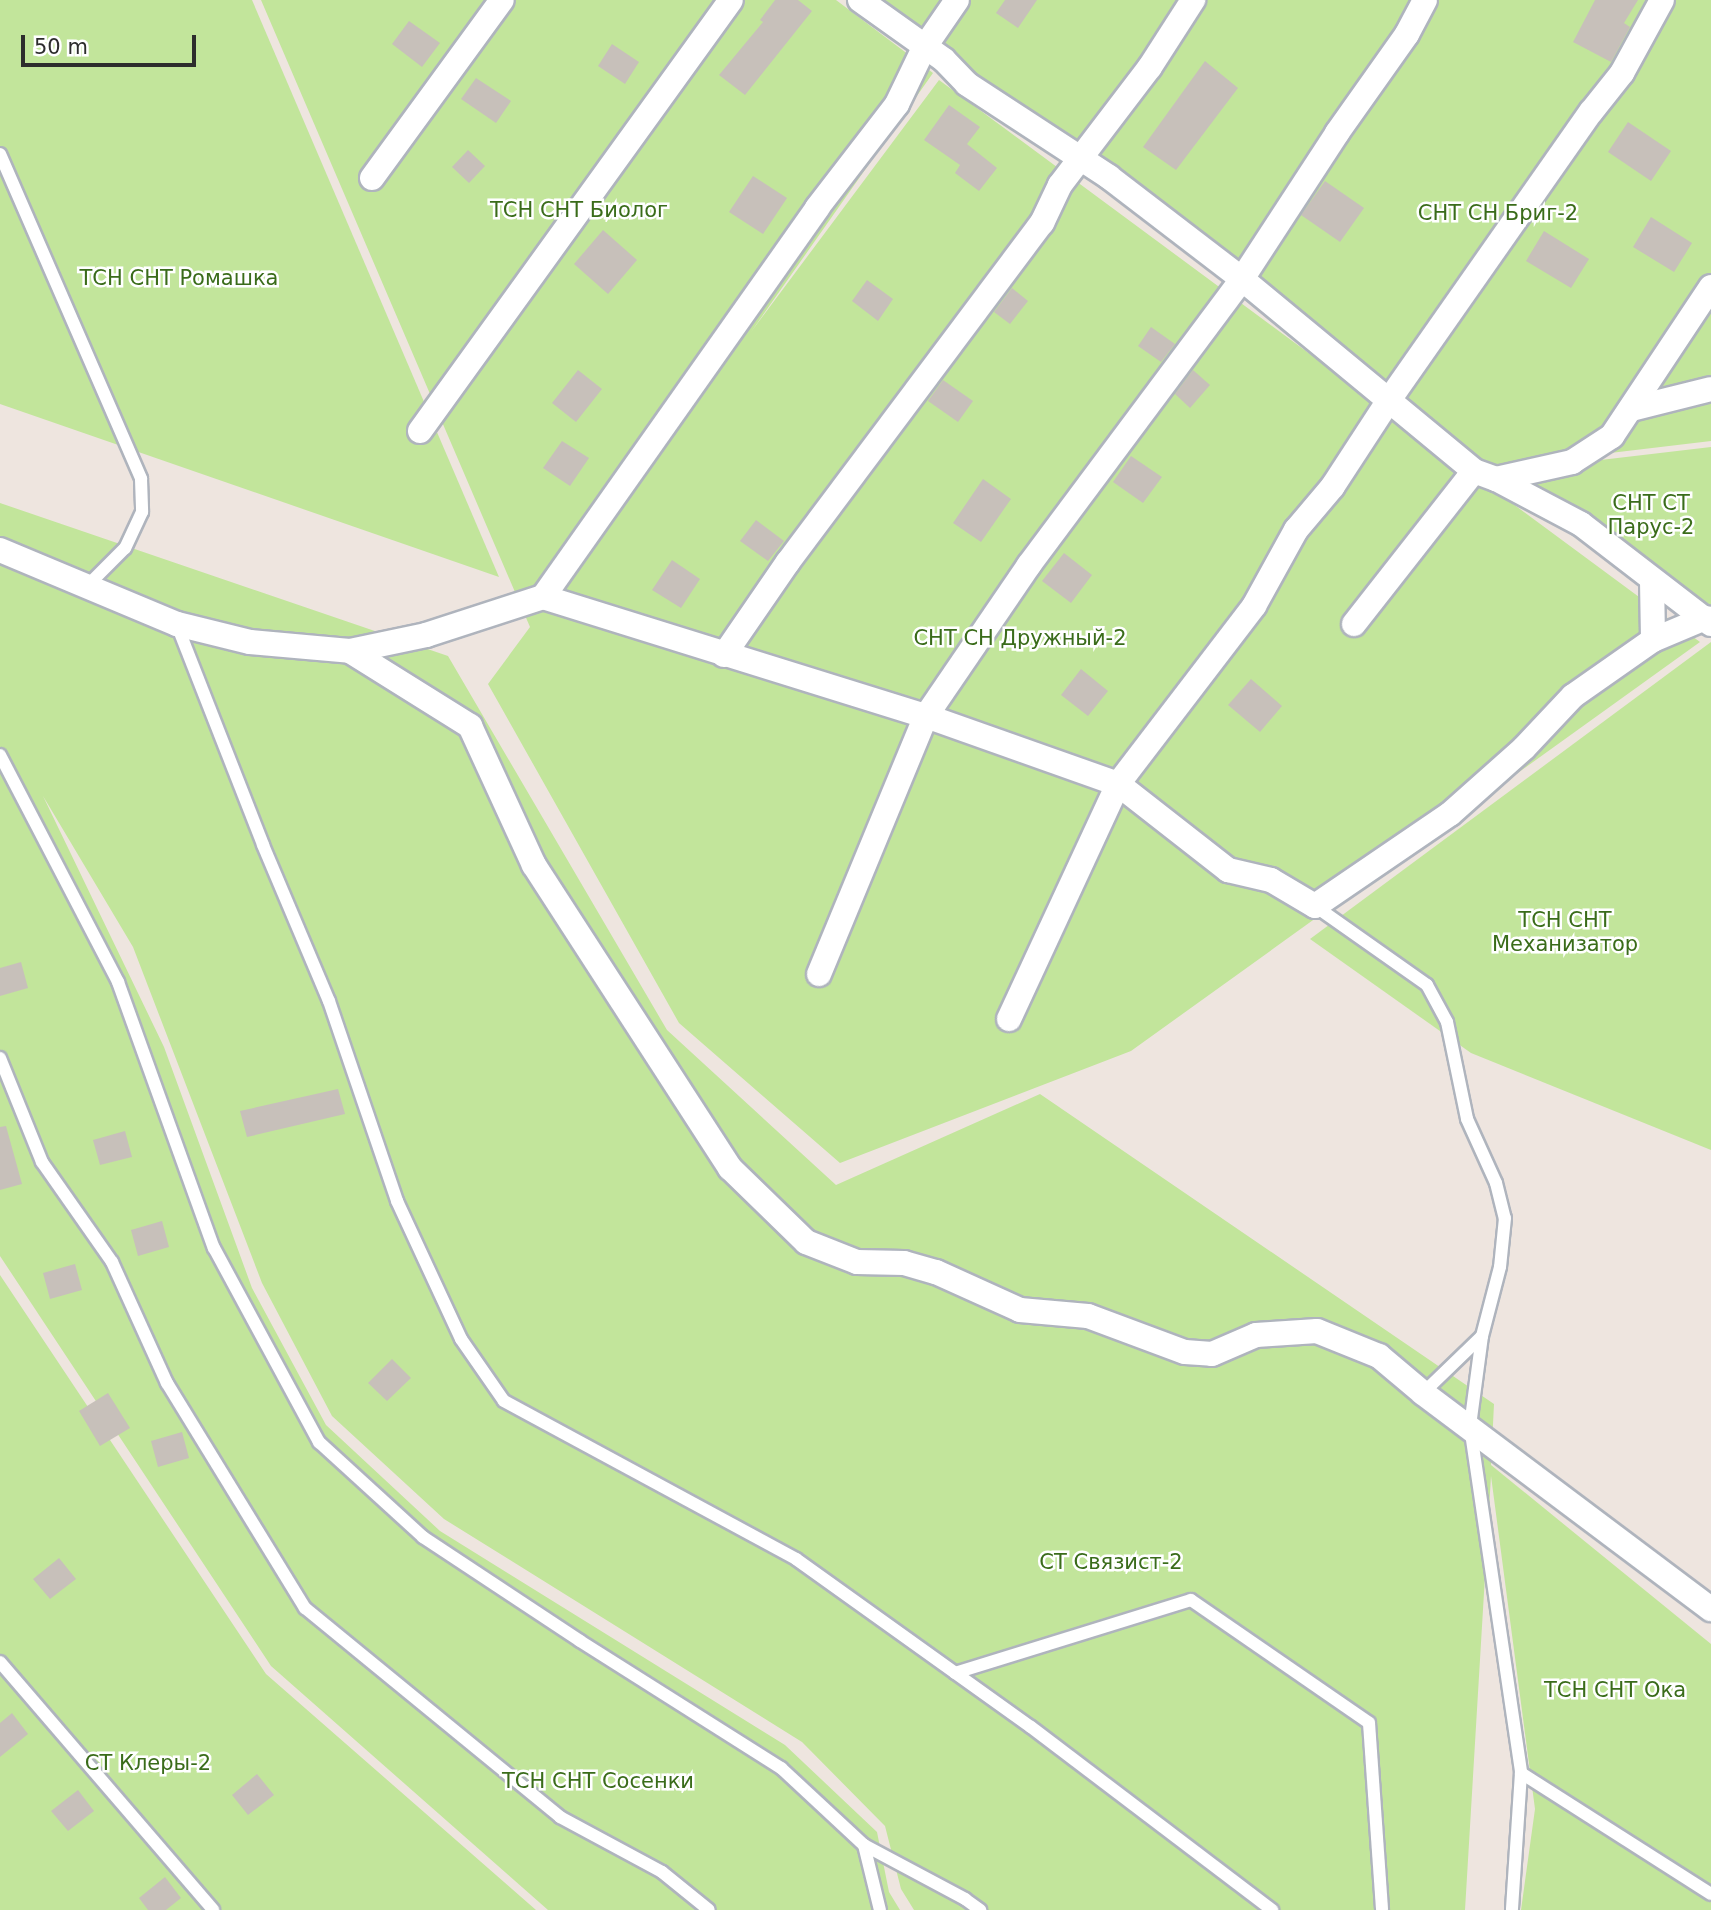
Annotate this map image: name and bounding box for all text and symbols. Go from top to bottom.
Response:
scale bar [24,21,200,65]
text: 50 m [34,35,88,59]
park label: ТСН СНТ Биолог [490,197,668,223]
park label: СНТ СН Бриг-2 [1418,200,1578,226]
park label: ТСН СНТ Ромашка [80,265,278,291]
park label: СНТ СТ Парус-2 [1608,490,1694,540]
park label: СНТ СН Дружный-2 [913,625,1127,651]
park label: ТСН СНТ Механизатор [1492,907,1638,957]
park label: СТ Связист-2 [1039,1549,1183,1575]
park label: ТСН СНТ Ока [1544,1677,1686,1703]
park label: СТ Клеры-2 [85,1750,211,1776]
park label: ТСН СНТ Сосенки [502,1768,694,1794]

